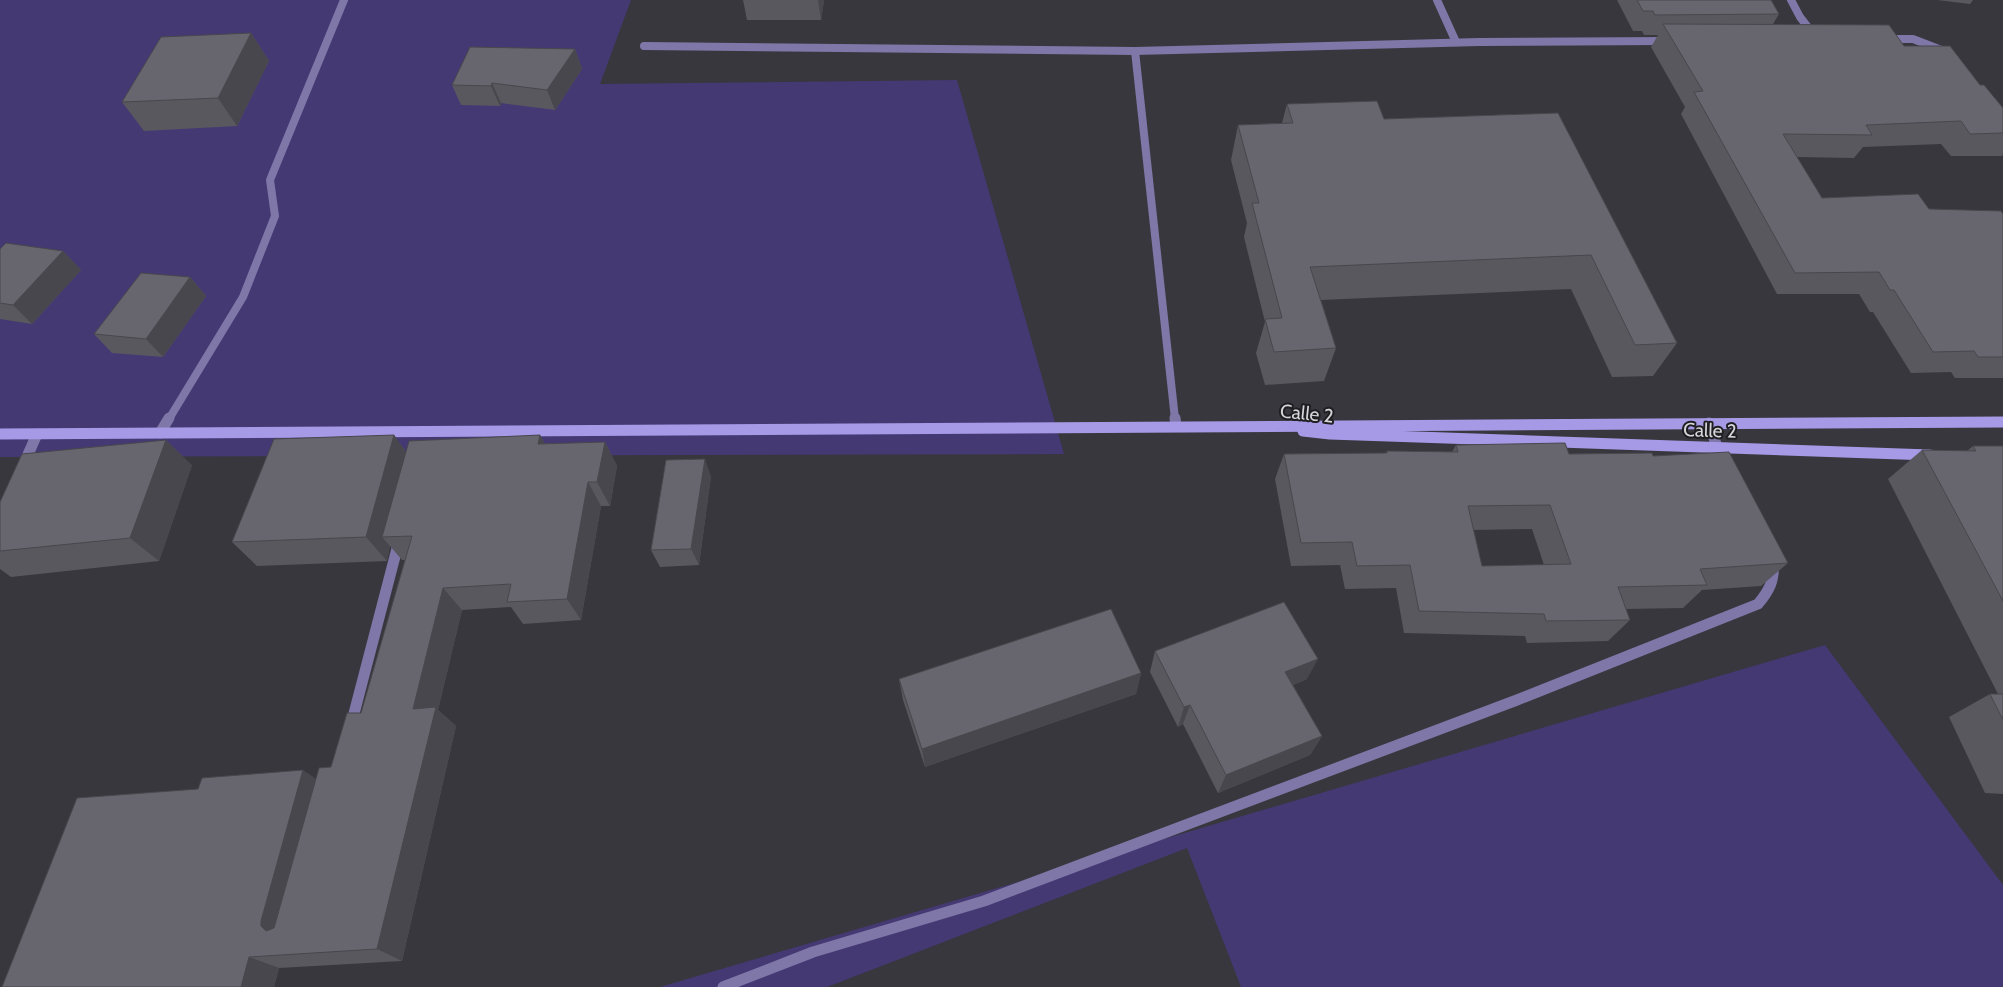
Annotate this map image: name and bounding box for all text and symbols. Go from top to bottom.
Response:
street label: Calle 2 [1279,399,1335,428]
street label: Calle 2 [1683,418,1737,443]

